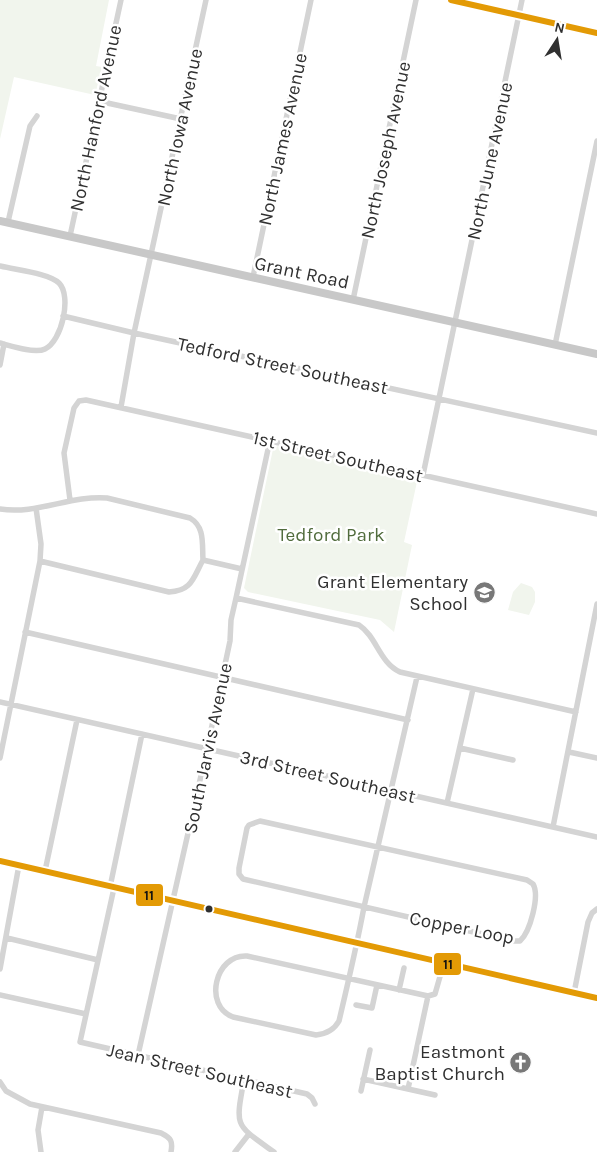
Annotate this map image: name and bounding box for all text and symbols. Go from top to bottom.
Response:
north arrow [532,15,582,65]
text: N [553,18,566,37]
street label: North Hanford Avenue [65,23,126,213]
street label: North Iowa Avenue [153,47,207,208]
street label: North James Avenue [254,51,312,228]
street label: North Joseph Avenue [356,60,416,241]
street label: North June Avenue [463,80,517,242]
street label: Grant Road [252,252,351,294]
street label: Tedford Street Southeast [176,333,390,399]
street label: 1st Street Southeast [251,427,425,487]
park label: Tedford Park [277,524,385,546]
place label: Grant Elementary School [317,571,468,615]
school or university icon: Grant Elementary School [472,580,496,604]
street label: South Jarvis Avenue [179,661,237,835]
street label: 3rd Street Southeast [238,746,418,808]
line badge: 11 [135,883,164,907]
text: 11 [144,887,154,904]
unlabelled marker [204,904,214,914]
street label: Copper Loop [408,907,516,949]
line badge: 11 [433,952,462,976]
text: 11 [443,956,453,973]
street label: Jean Street Southeast [105,1039,295,1103]
place label: Eastmont Baptist Church [374,1041,505,1085]
church icon: Eastmont Baptist Church [509,1050,533,1074]

